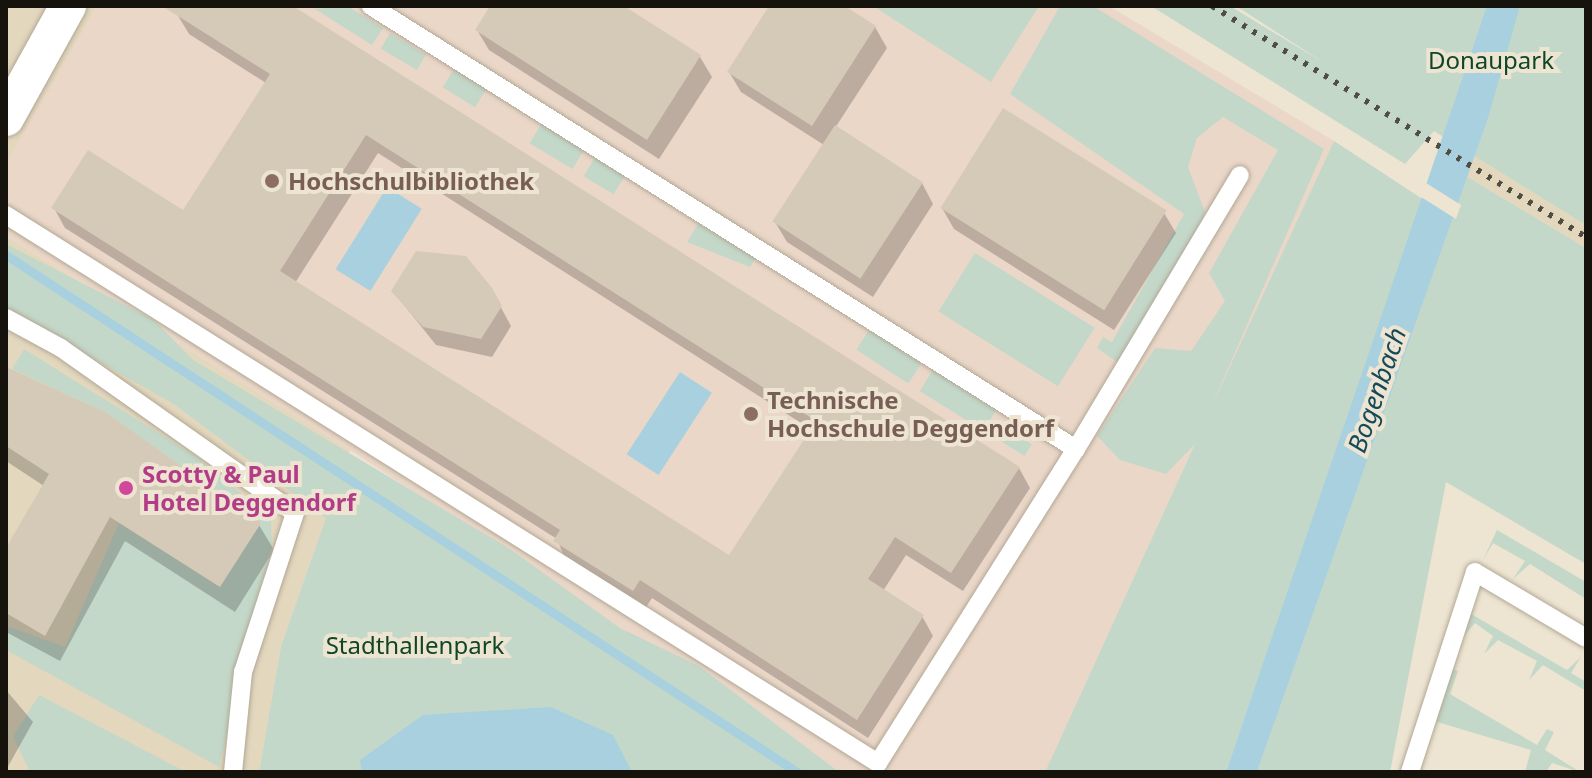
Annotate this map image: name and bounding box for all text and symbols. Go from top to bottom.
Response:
park label: Donaupark [1428,46,1554,74]
place label: Hochschulbibliothek [288,167,534,195]
marker: Hochschulbibliothek [263,172,281,190]
water label: Bogenbach [1341,323,1413,457]
place label: Technische Hochschule Deggendorf [767,386,1054,442]
marker: Technische Hochschule Deggendorf [742,405,760,423]
place label: Scotty & Paul Hotel Deggendorf [142,460,356,516]
marker: Scotty & Paul Hotel Deggendorf [117,479,135,497]
park label: Stadthallenpark [326,631,504,659]

